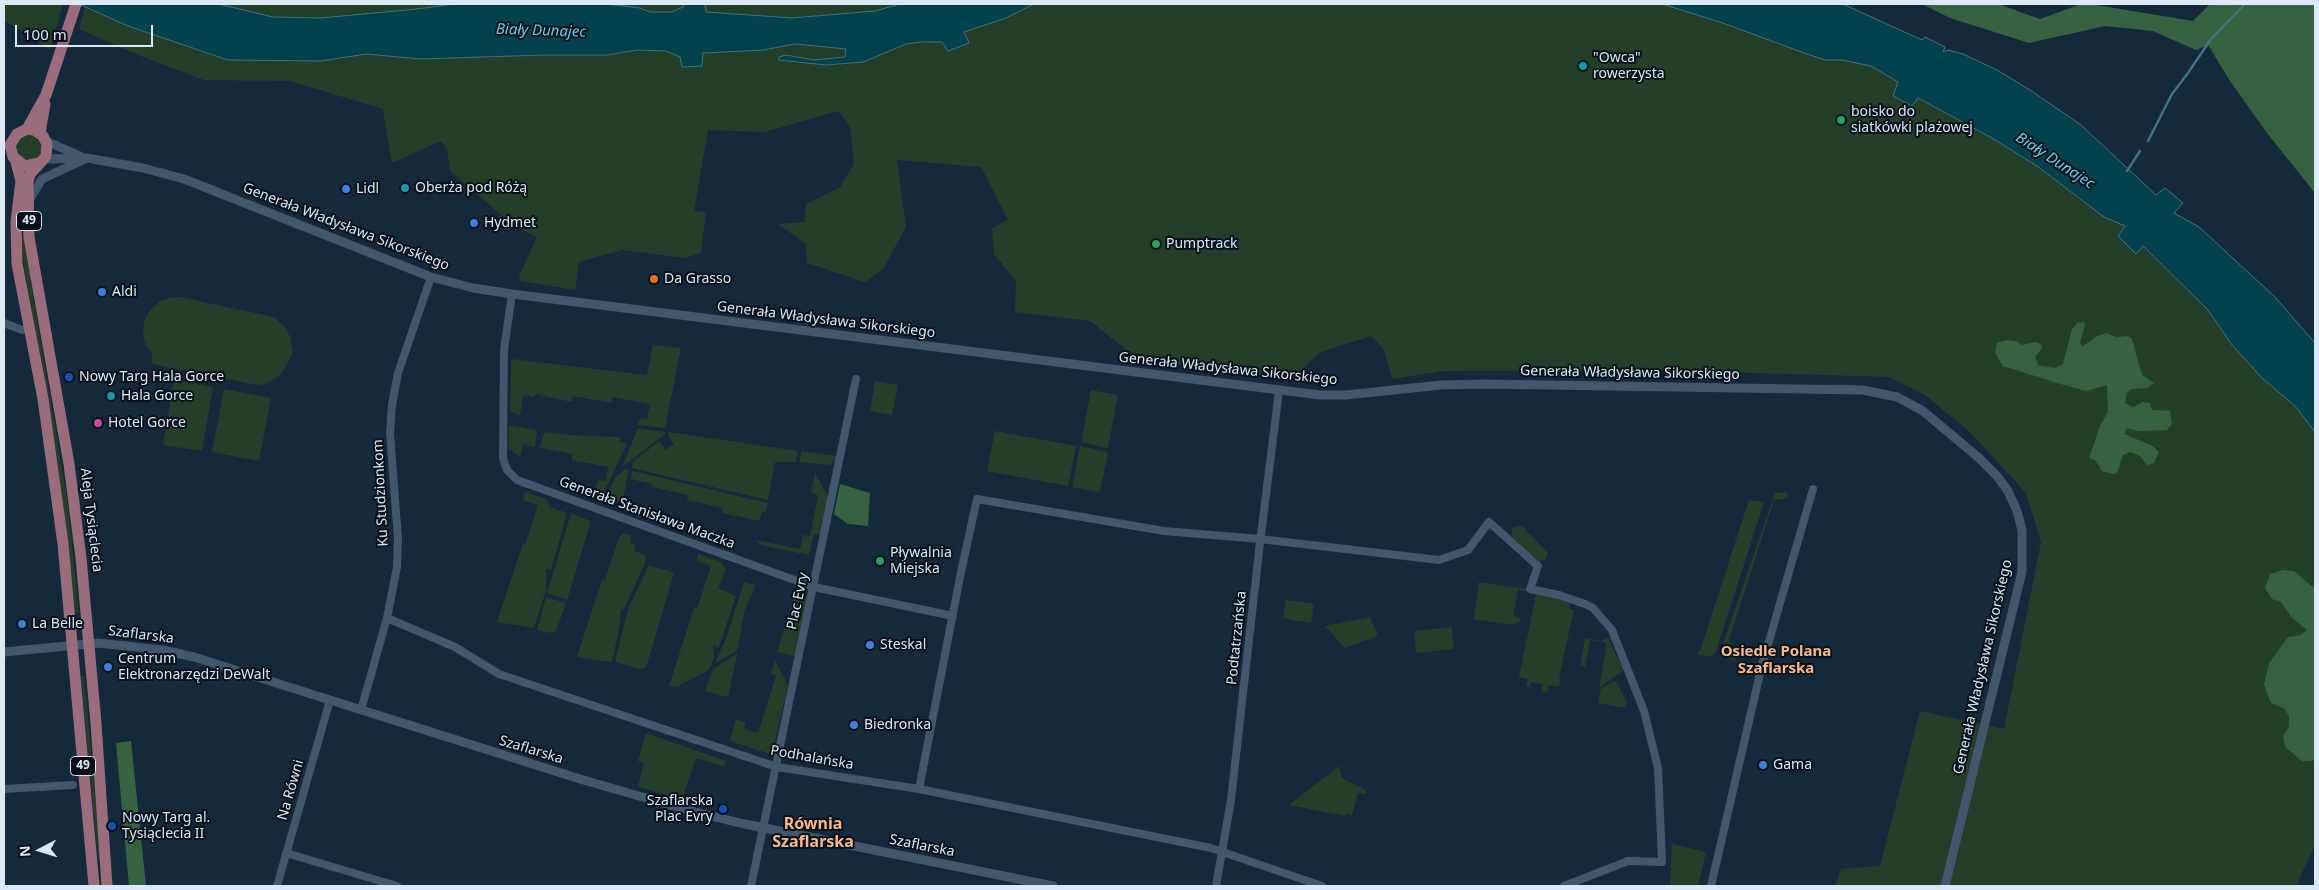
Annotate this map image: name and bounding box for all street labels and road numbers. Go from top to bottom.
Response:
street label: Generała Władysława Sikorskiego [240,180,452,274]
road number: 49 [16,212,42,230]
street label: Generała Władysława Sikorskiego [716,298,936,342]
street label: Generała Władysława Sikorskiego [1118,349,1338,389]
street label: Generała Władysława Sikorskiego [1520,363,1740,383]
street label: Ku Studzionkom [370,439,392,547]
street label: Aleja Tysiąclecia [76,467,106,573]
street label: Generała Stanisława Maczka [557,473,737,553]
street label: Generała Władysława Sikorskiego [1950,558,2016,776]
street label: Plac Evry [784,571,812,631]
street label: Podtatrzańska [1224,590,1250,686]
street label: Szaflarska [107,623,175,647]
street label: Szaflarska [497,732,565,768]
street label: Podhalańska [769,742,855,774]
road number: 49 [70,756,96,776]
street label: Na Równi [274,758,308,822]
street label: Szaflarska [888,831,956,861]

